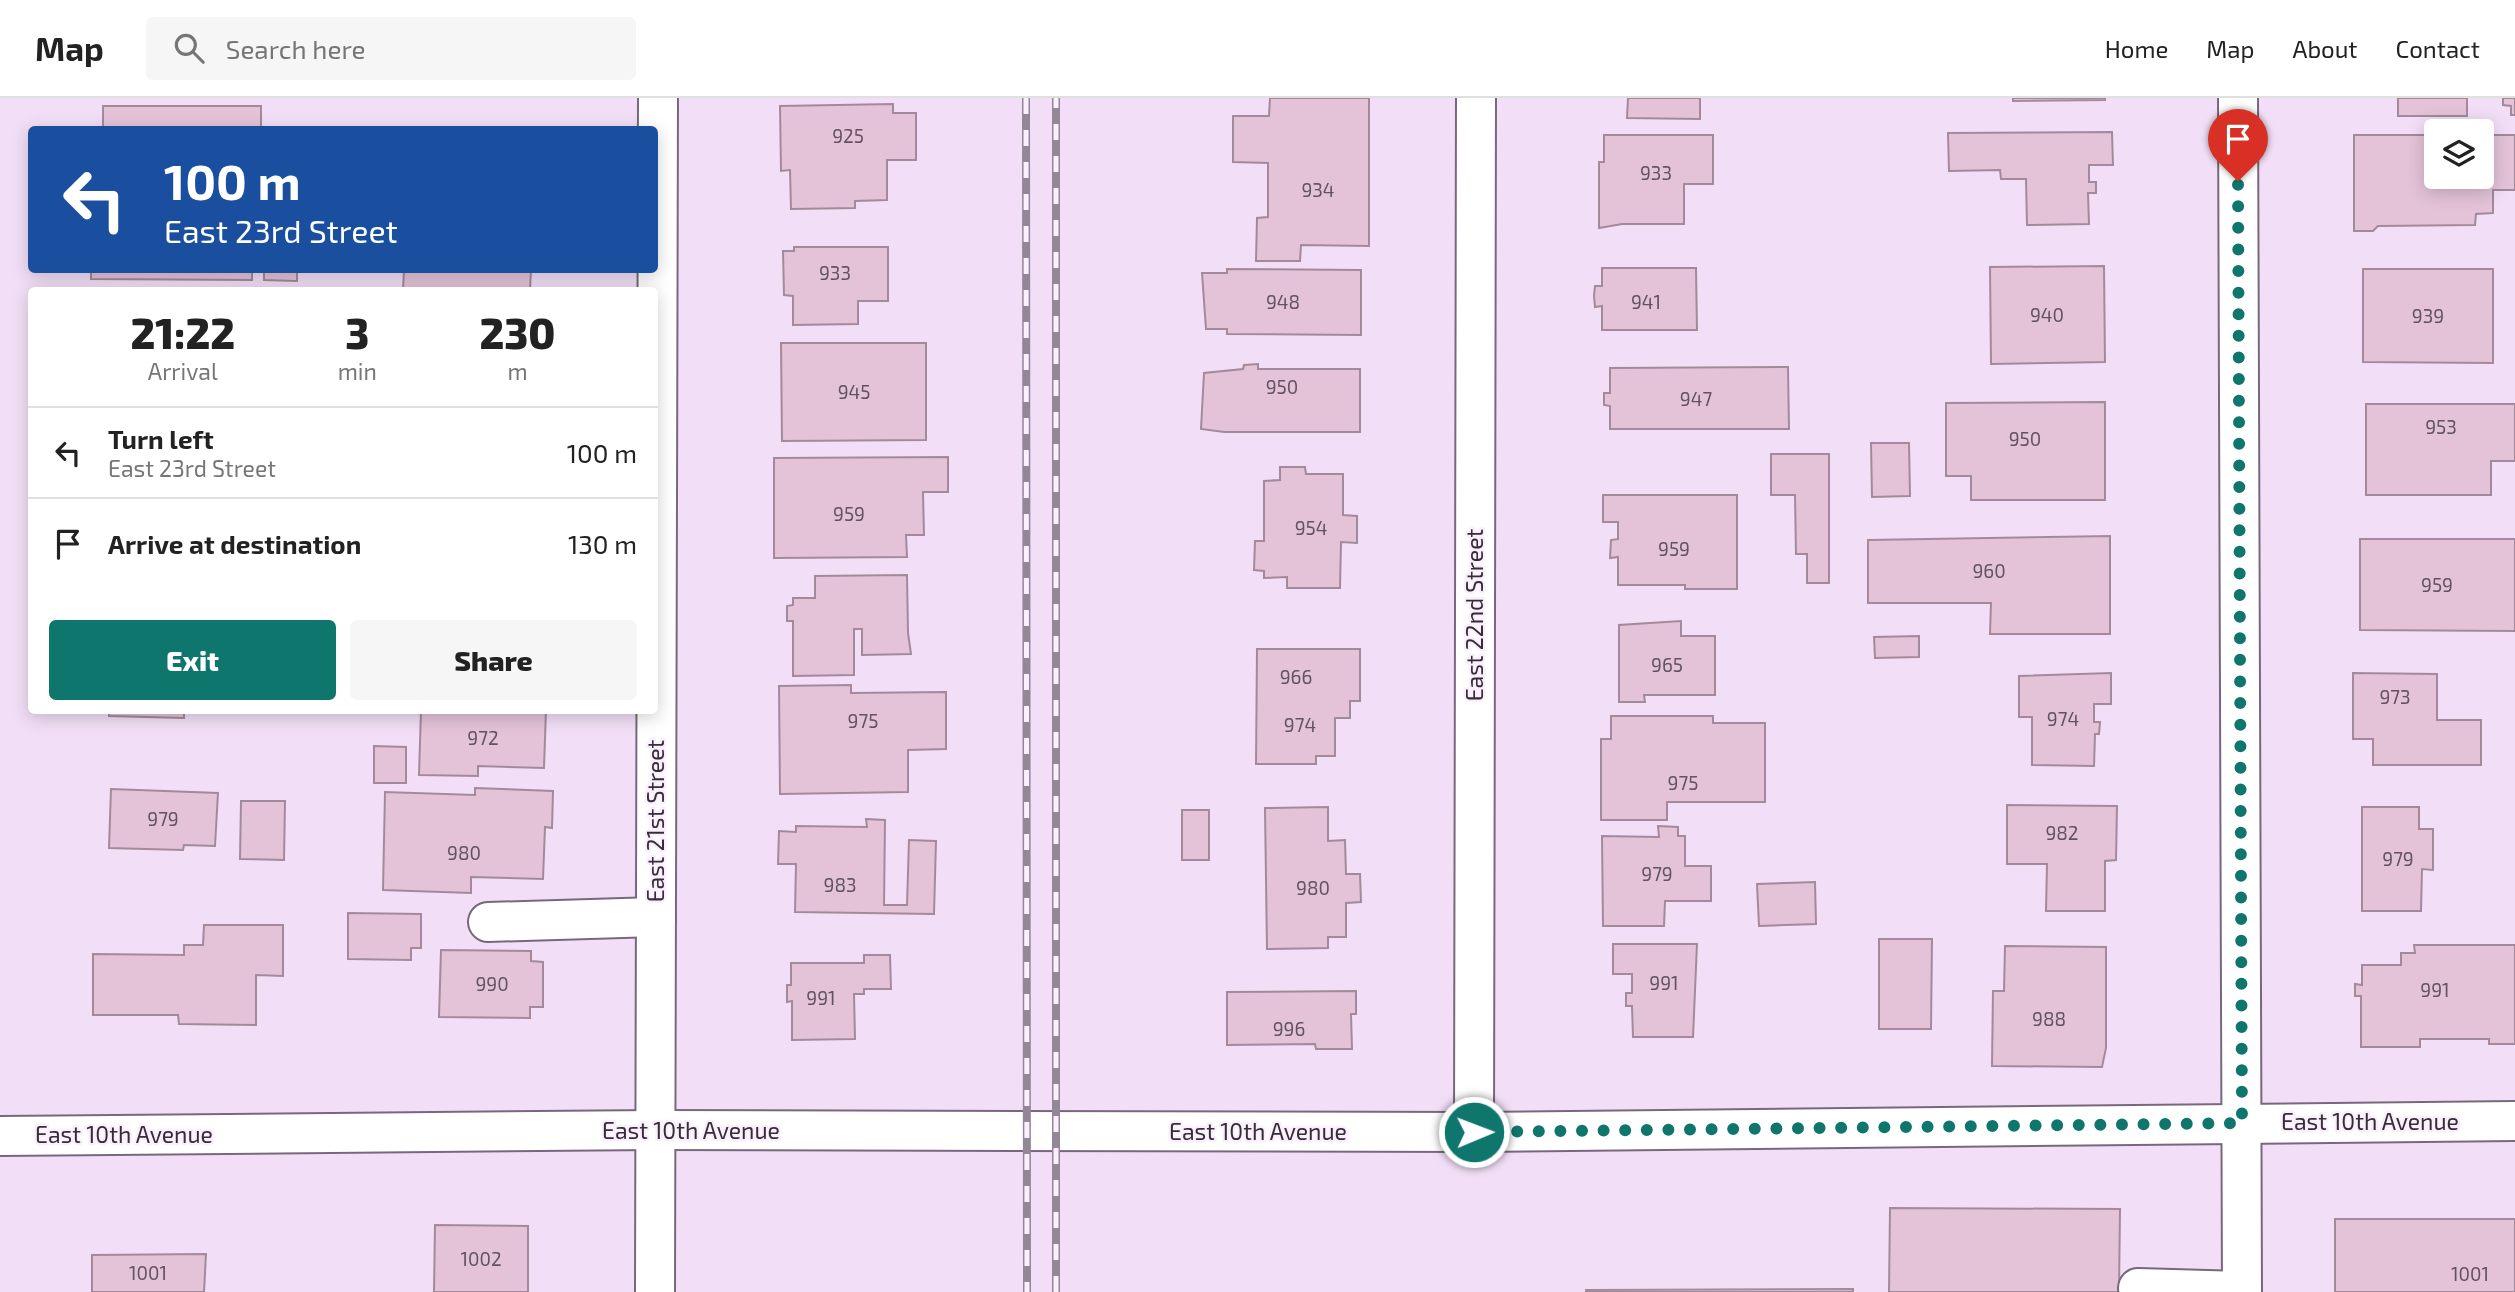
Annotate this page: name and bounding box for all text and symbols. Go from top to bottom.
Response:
search box [146,17,636,80]
text: Map [35,28,104,68]
icon: search [170,29,208,67]
text: Search here [226,33,365,64]
text: Home [2105,34,2168,63]
text: Map [2206,34,2254,63]
text: About [2292,34,2358,63]
text: Contact [2396,34,2480,63]
pin [2208,109,2268,181]
map controls [2424,119,2494,189]
button: layers [2424,119,2494,189]
icon: arrive [2219,120,2257,158]
house number: 925 [832,124,864,147]
text: 100 m [164,151,301,210]
icon: left [49,154,140,245]
house number: 933 [1640,161,1672,184]
house number: 934 [1301,178,1335,201]
text: East 23rd Street [164,211,398,249]
house number: 933 [819,261,851,284]
house number: 948 [1266,290,1300,313]
house number: 941 [1631,290,1661,313]
house number: 940 [2030,303,2064,326]
house number: 939 [2412,304,2444,327]
text: 21:22 [131,307,235,357]
text: 3 [345,307,369,357]
text: 230 [479,307,555,357]
text: Arrival [148,357,218,385]
text: min [338,357,377,385]
text: m [507,357,528,385]
house number: 950 [1266,375,1298,398]
house number: 945 [838,380,870,403]
house number: 947 [1680,387,1712,410]
house number: 953 [2425,415,2457,438]
text: Turn left [108,423,214,454]
house number: 950 [2009,427,2041,450]
icon: left [49,434,87,472]
text: 100 m [567,437,637,468]
text: East 23rd Street [108,454,276,482]
house number: 959 [833,502,865,525]
house number: 954 [1295,516,1327,539]
icon: arrive [49,525,87,563]
text: Arrive at destination [108,528,361,559]
text: 130 m [568,528,637,559]
street label: East 22nd Street [1460,529,1488,701]
house number: 959 [1658,537,1690,560]
house number: 960 [1972,559,2006,582]
house number: 959 [2421,573,2453,596]
button: Exit [49,620,336,700]
button: Share [350,620,637,700]
house number: 965 [1651,653,1683,676]
house number: 966 [1280,665,1312,688]
house number: 973 [2379,685,2411,708]
house number: 974 [2047,707,2079,730]
house number: 975 [848,709,878,732]
house number: 974 [1284,713,1316,736]
house number: 972 [467,726,499,749]
street label: East 21st Street [641,739,669,902]
house number: 975 [1668,771,1698,794]
house number: 979 [147,807,179,830]
house number: 982 [2045,821,2079,844]
house number: 980 [447,841,481,864]
house number: 979 [2382,847,2414,870]
house number: 979 [1641,862,1673,885]
house number: 983 [824,873,856,896]
house number: 980 [1296,876,1330,899]
house number: 991 [1649,971,1679,994]
house number: 990 [475,972,509,995]
house number: 991 [2420,978,2450,1001]
house number: 991 [806,986,836,1009]
house number: 988 [2032,1007,2066,1030]
house number: 996 [1273,1017,1305,1040]
position arrow [1437,1095,1511,1169]
street label: East 10th Avenue [2281,1107,2459,1135]
street label: East 10th Avenue [602,1116,780,1144]
street label: East 10th Avenue [1169,1117,1347,1145]
street label: East 10th Avenue [35,1120,213,1148]
house number: 1002 [460,1247,502,1270]
house number: 1001 [129,1261,167,1284]
house number: 1001 [2451,1262,2489,1285]

